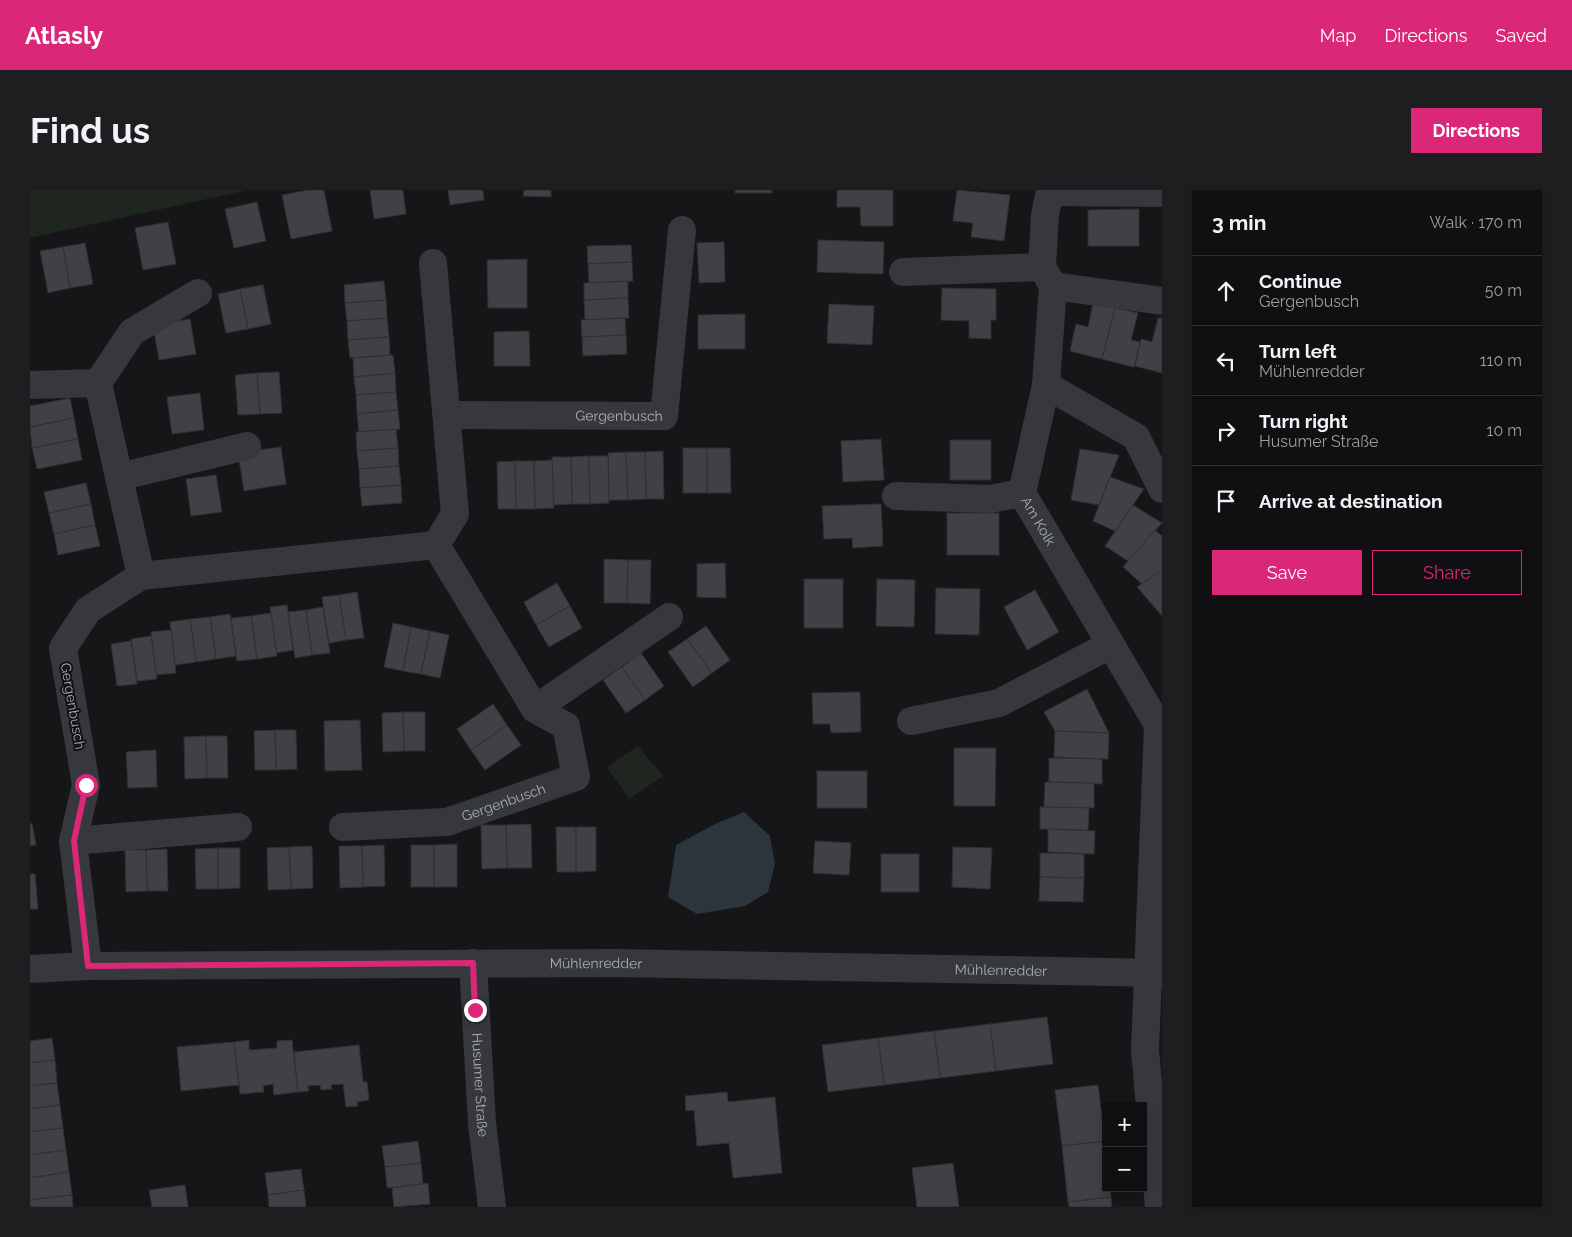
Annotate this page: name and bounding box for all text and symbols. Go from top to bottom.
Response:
text: Atlasly [25,21,103,50]
text: Map [1320,25,1356,46]
text: Directions [1384,25,1468,46]
text: Saved [1496,25,1547,46]
button: Directions [1411,108,1542,153]
text: Find us [30,110,150,151]
text: 3 min [1212,210,1266,235]
text: Walk · 170 m [1430,213,1522,232]
text: Continue [1259,270,1342,292]
icon: ahead [1212,277,1240,305]
text: 50 m [1485,281,1522,300]
text: Gergenbusch [1259,292,1359,311]
text: Turn left [1259,340,1336,362]
icon: left [1212,347,1240,375]
text: 110 m [1480,351,1522,370]
text: Mühlenredder [1259,362,1365,381]
street label: Gergenbusch [575,408,663,424]
text: Turn right [1259,410,1348,432]
icon: right [1212,417,1240,445]
text: 10 m [1487,421,1522,440]
text: Husumer Straße [1259,432,1378,451]
icon: arrive [1212,487,1240,515]
text: Arrive at destination [1259,490,1443,512]
street label: Am Kolk [1018,494,1059,549]
button: Save [1212,550,1362,595]
button: Share [1372,550,1522,595]
street label: Gergenbusch [58,661,88,751]
route start [75,774,98,797]
street label: Gergenbusch [460,780,548,824]
street label: Mühlenredder [550,955,642,971]
street label: Mühlenredder [954,961,1047,979]
route end [464,999,487,1022]
street label: Husumer Straße [469,1032,492,1138]
map controls [1102,1102,1147,1192]
button: + [1102,1102,1147,1147]
button: − [1102,1147,1147,1192]

